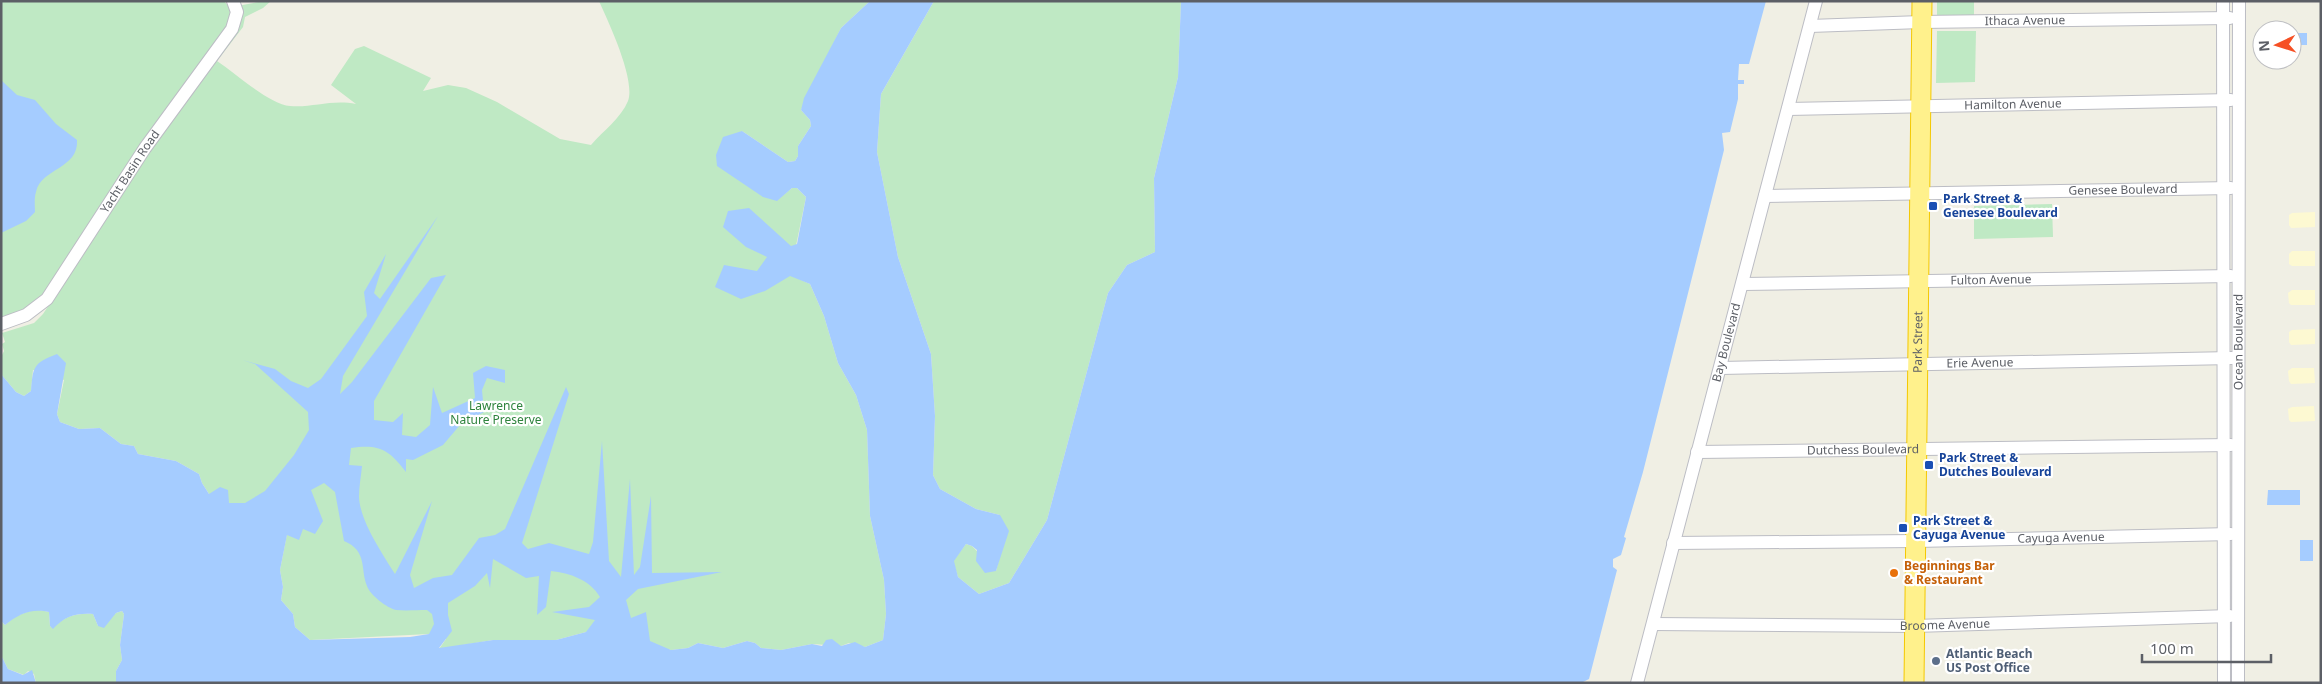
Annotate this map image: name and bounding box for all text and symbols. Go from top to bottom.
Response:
street label: Ithaca Avenue [1985,11,2065,29]
north arrow [2252,20,2302,70]
text: N [2254,40,2273,52]
street label: Hamilton Avenue [1964,94,2062,113]
street label: Yacht Basin Road [96,126,163,216]
street label: Genesee Boulevard [2068,180,2178,199]
place label: Park Street & Genesee Boulevard [1943,190,2058,221]
marker: Park Street & Genesee Boulevard [1927,200,1939,212]
street label: Fulton Avenue [1950,270,2032,289]
street label: Ocean Boulevard [2229,294,2247,390]
street label: Bay Boulevard [1707,301,1744,384]
street label: Park Street [1909,310,1926,373]
street label: Erie Avenue [1946,353,2014,372]
park label: Lawrence Nature Preserve [450,397,542,428]
street label: Dutchess Boulevard [1807,440,1919,459]
place label: Park Street & Dutches Boulevard [1939,449,2052,480]
marker: Park Street & Dutches Boulevard [1923,459,1935,471]
place label: Park Street & Cayuga Avenue [1913,512,2006,543]
marker: Park Street & Cayuga Avenue [1897,522,1909,534]
street label: Cayuga Avenue [2017,528,2105,547]
place label: Beginnings Bar & Restaurant [1904,557,1995,588]
marker: Beginnings Bar & Restaurant [1888,567,1900,579]
street label: Broome Avenue [1900,615,1991,634]
scale bar [2142,632,2271,664]
text: 100 m [2150,638,2194,658]
place label: Atlantic Beach US Post Office [1946,645,2033,676]
marker: Atlantic Beach US Post Office [1930,655,1942,667]

